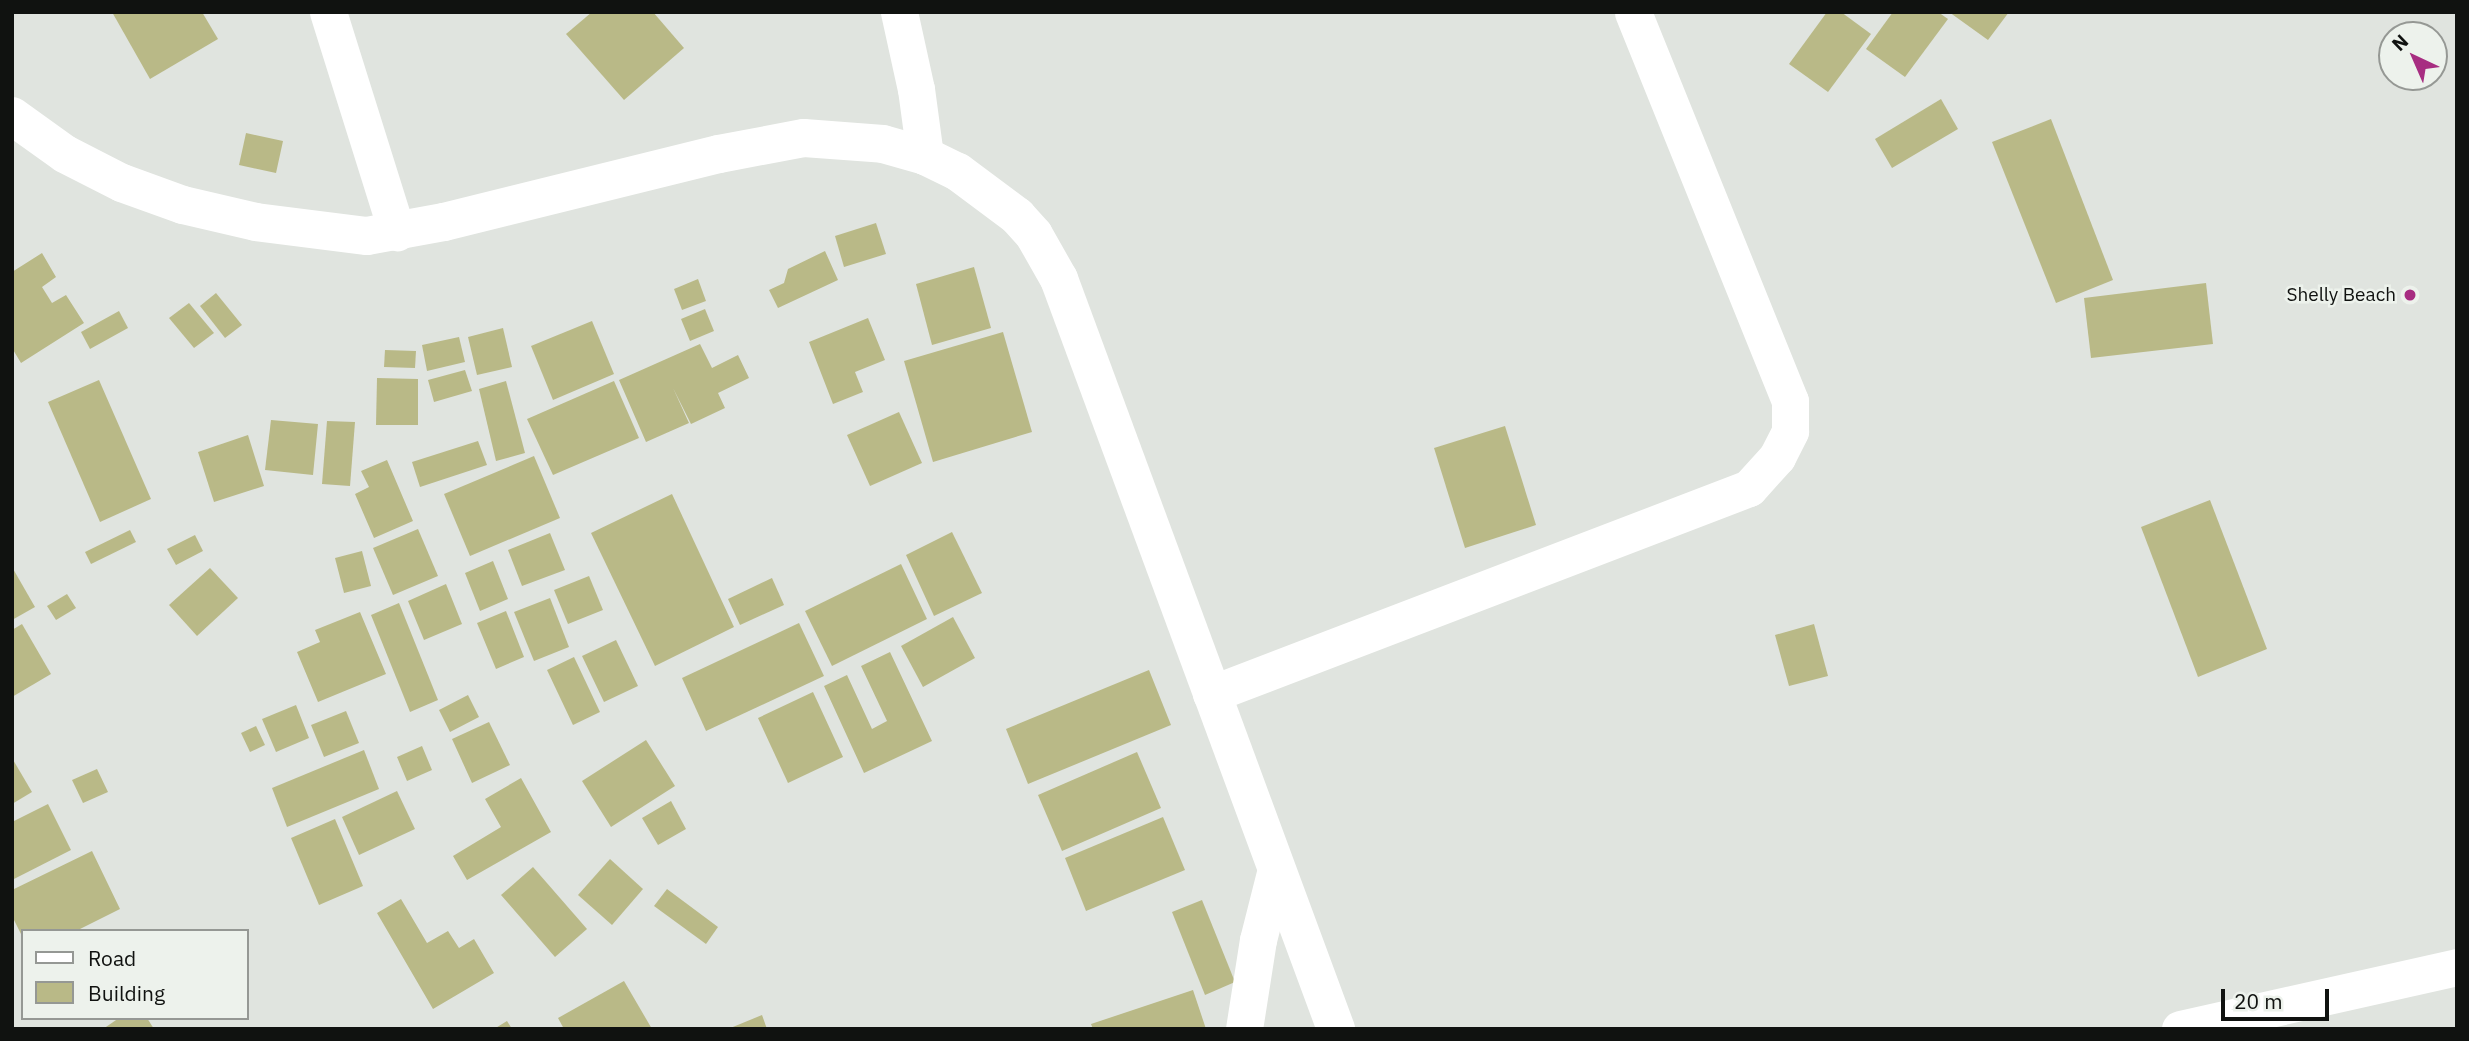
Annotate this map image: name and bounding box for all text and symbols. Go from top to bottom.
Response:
north arrow [2378,21,2448,91]
text: N [2387,29,2413,56]
place label: Shelly Beach [2286,284,2396,306]
marker: Shelly Beach [2402,287,2418,303]
legend [21,929,248,1020]
text: Road [88,944,136,972]
scale bar [2224,974,2332,1018]
text: Building [88,979,165,1007]
text: 20 m [2234,987,2283,1015]

